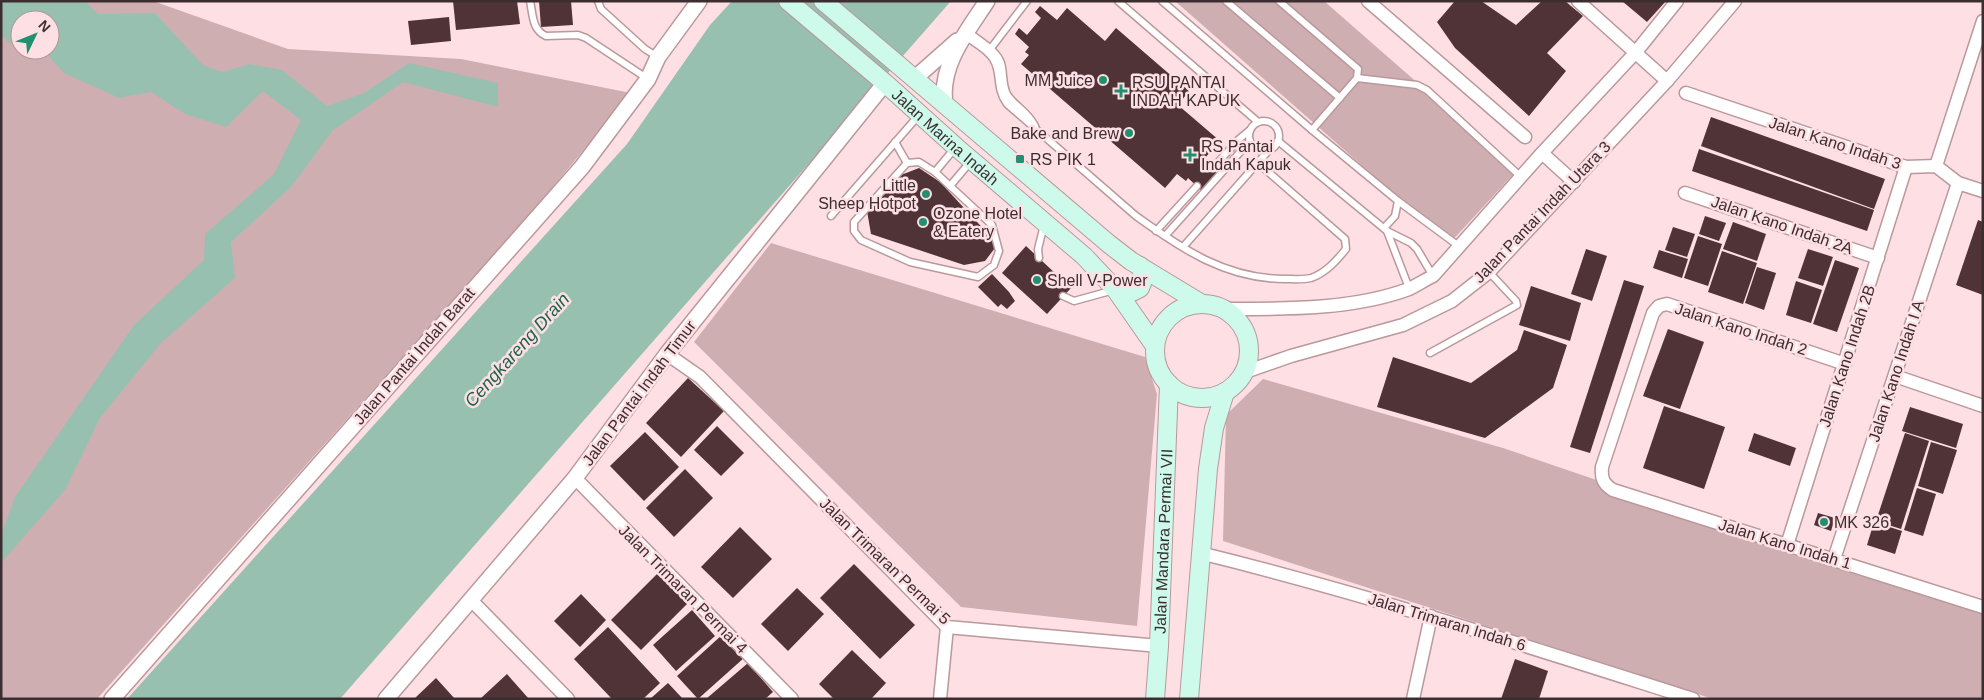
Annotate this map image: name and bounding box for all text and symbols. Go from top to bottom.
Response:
north arrow [10,10,60,60]
text: N [35,17,54,35]
place label: MM Juice [1025,72,1093,89]
marker: MM Juice [1097,74,1109,86]
place label: RSU PANTAI INDAH KAPUK [1132,74,1241,109]
marker: RSU PANTAI INDAH KAPUK [1114,84,1128,98]
street label: Jalan Marina Indah [889,85,1002,188]
street label: Jalan Kano Indah 3 [1767,114,1903,172]
place label: Bake and Brew [1010,125,1119,142]
marker: Bake and Brew [1123,127,1135,139]
place label: RS Pantai Indah Kapuk [1201,138,1292,173]
street label: Jalan Pantai Indah Utara 3 [1470,138,1614,286]
marker: RS Pantai Indah Kapuk [1183,148,1197,162]
place label: RS PIK 1 [1030,151,1096,168]
marker: RS PIK 1 [1014,153,1026,165]
place label: Little Sheep Hotpot [818,177,917,212]
marker: Little Sheep Hotpot [920,188,932,200]
street label: Jalan Kano Indah 2A [1709,193,1855,257]
place label: Ozone Hotel & Eatery [933,205,1022,240]
marker: Ozone Hotel & Eatery [917,216,929,228]
place label: Shell V-Power [1047,272,1148,289]
marker: Shell V-Power [1031,274,1043,286]
street label: Jalan Kano Indah 2B [1816,283,1878,429]
street label: Jalan Pantai Indah Barat [350,284,478,428]
water label: Cengkareng Drain [461,289,573,411]
street label: Jalan Kano Indah I A [1865,298,1927,444]
street label: Jalan Kano Indah 2 [1673,300,1809,358]
street label: Jalan Pantai Indah Timur [579,317,699,469]
street label: Jalan Mandara Permai VII [1151,448,1175,634]
street label: Jalan Trimaran Permai 5 [816,494,954,628]
place label: MK 326 [1834,514,1889,531]
street label: Jalan Kano Indah 1 [1717,516,1854,572]
marker: MK 326 [1818,516,1830,528]
street label: Jalan Trimaran Permai 4 [615,521,751,657]
street label: Jalan Trimaran Indah 6 [1366,590,1528,654]

